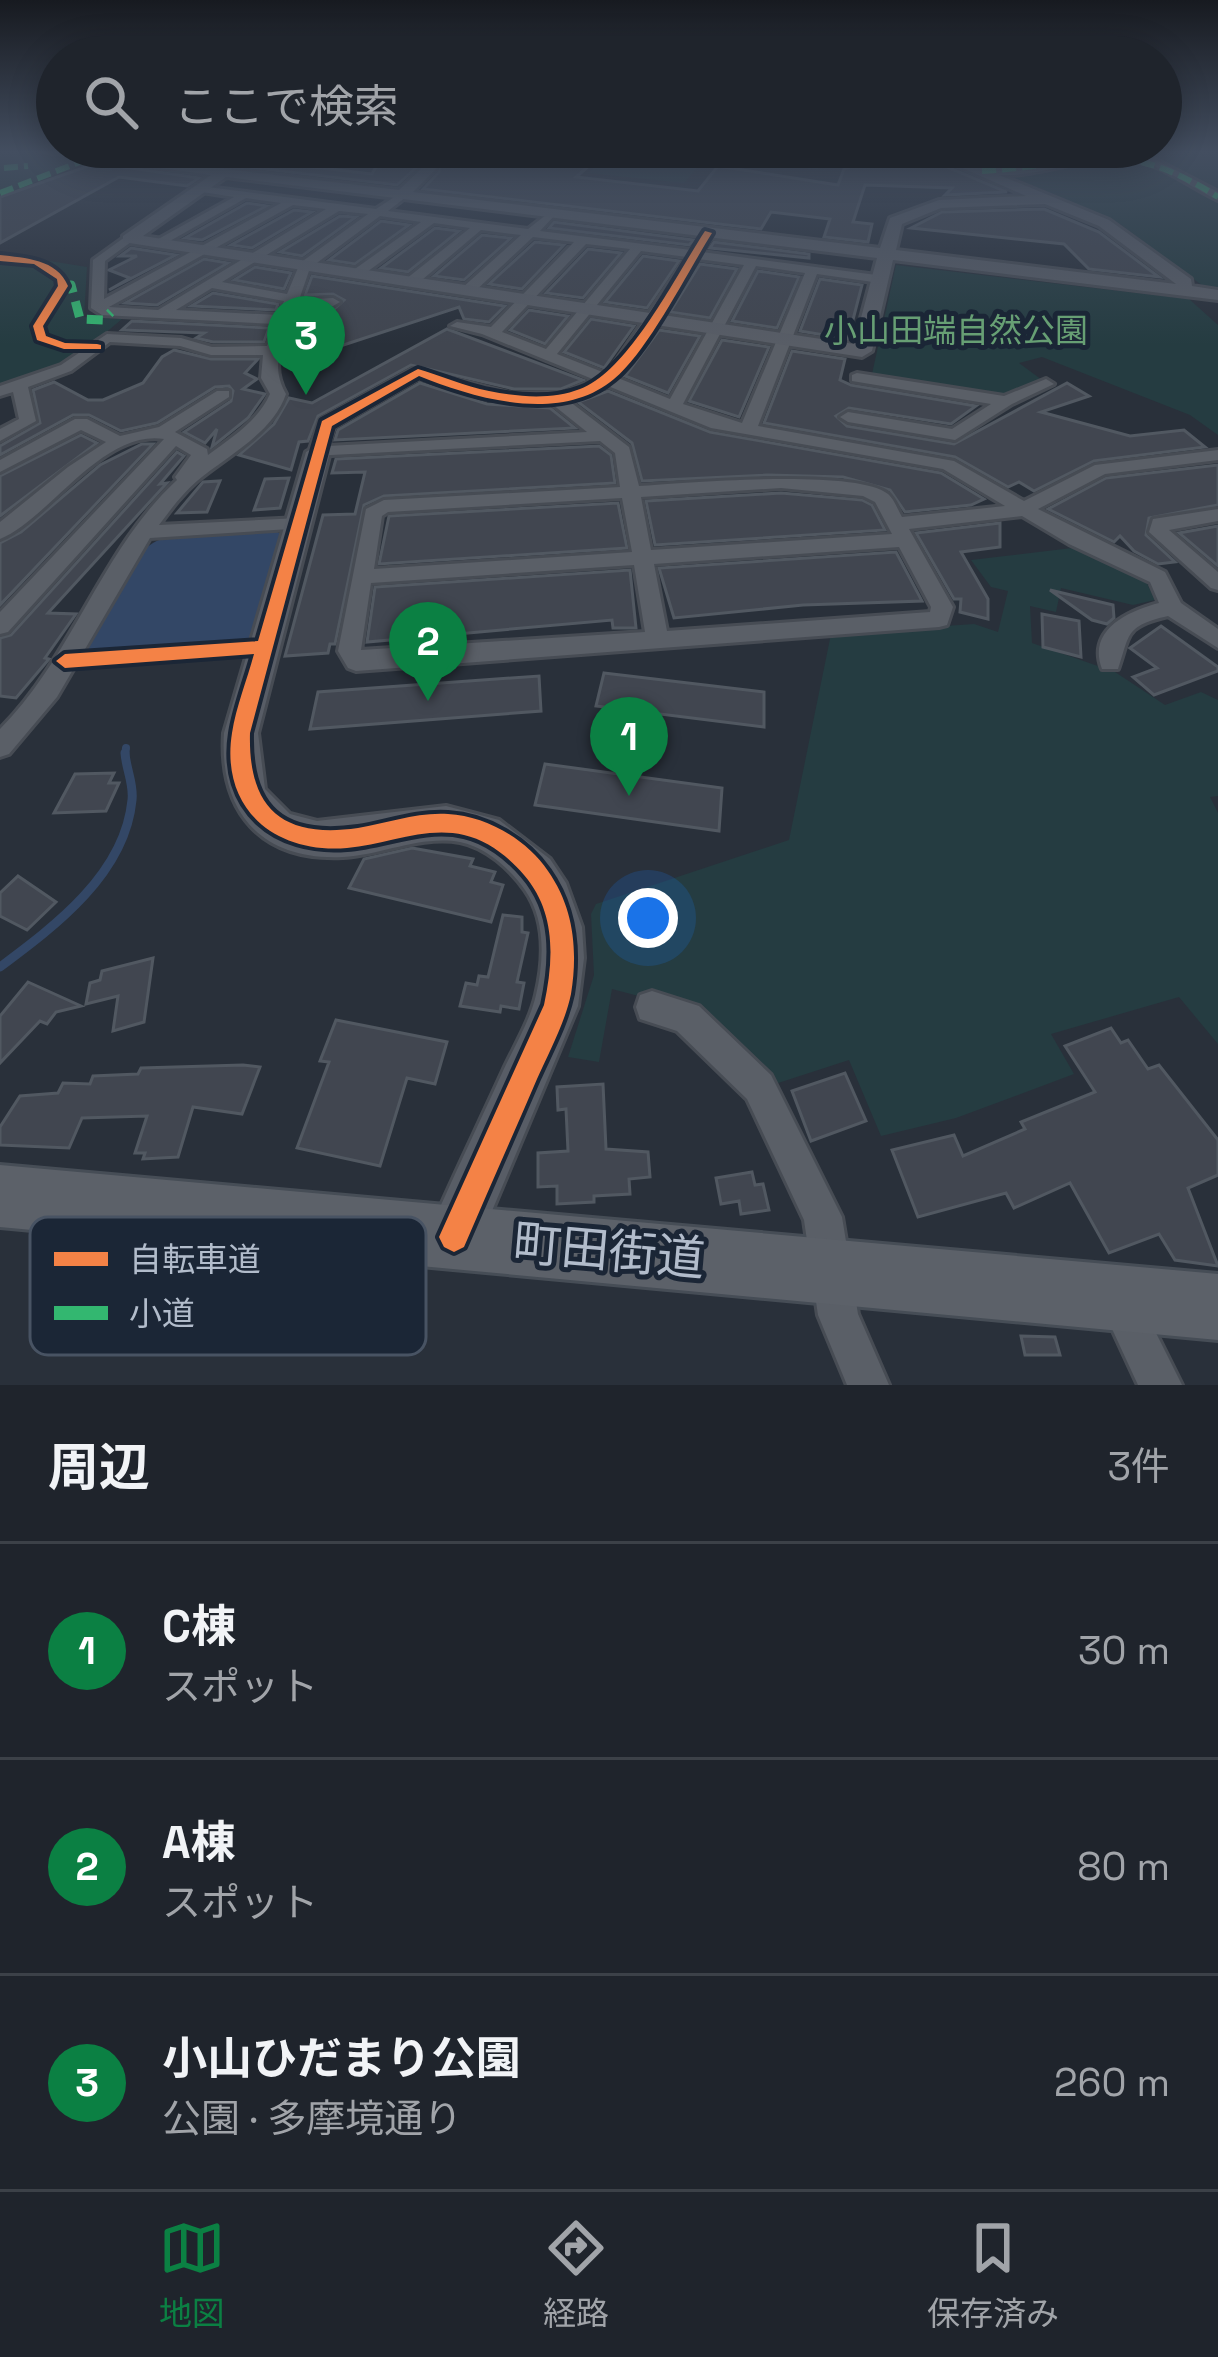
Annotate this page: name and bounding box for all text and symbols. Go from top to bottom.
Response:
search box [36,36,1182,168]
icon: search [78,69,144,135]
text: ここで検索 [174,78,399,135]
pin: 3 [267,296,345,395]
park label: 小山田端自然公園 [824,310,1088,352]
pin: 2 [389,602,467,701]
pin: 1 [590,697,668,796]
your location [618,888,678,948]
street label: 町田街道 [511,1212,707,1290]
legend [30,1217,426,1355]
text: 自転車道 [129,1239,261,1281]
text: 小道 [129,1293,195,1335]
text: 周辺 [48,1435,150,1500]
text: 3件 [1107,1442,1170,1491]
text: C棟 [162,1598,236,1655]
text: 1 [78,1626,96,1675]
text: 30 m [1078,1626,1170,1675]
text: スポット [162,1662,318,1711]
text: A棟 [162,1814,236,1871]
text: 2 [75,1842,99,1891]
text: 80 m [1077,1842,1170,1891]
text: スポット [162,1878,318,1927]
text: 小山ひだまり公園 [162,2030,521,2087]
text: 3 [75,2058,99,2107]
text: 260 m [1054,2058,1170,2107]
text: 公園 · 多摩境通り [162,2094,462,2143]
tab: 地図 [159,2215,225,2335]
tab: 経路 [543,2215,609,2335]
tab: 保存済み [927,2215,1059,2335]

